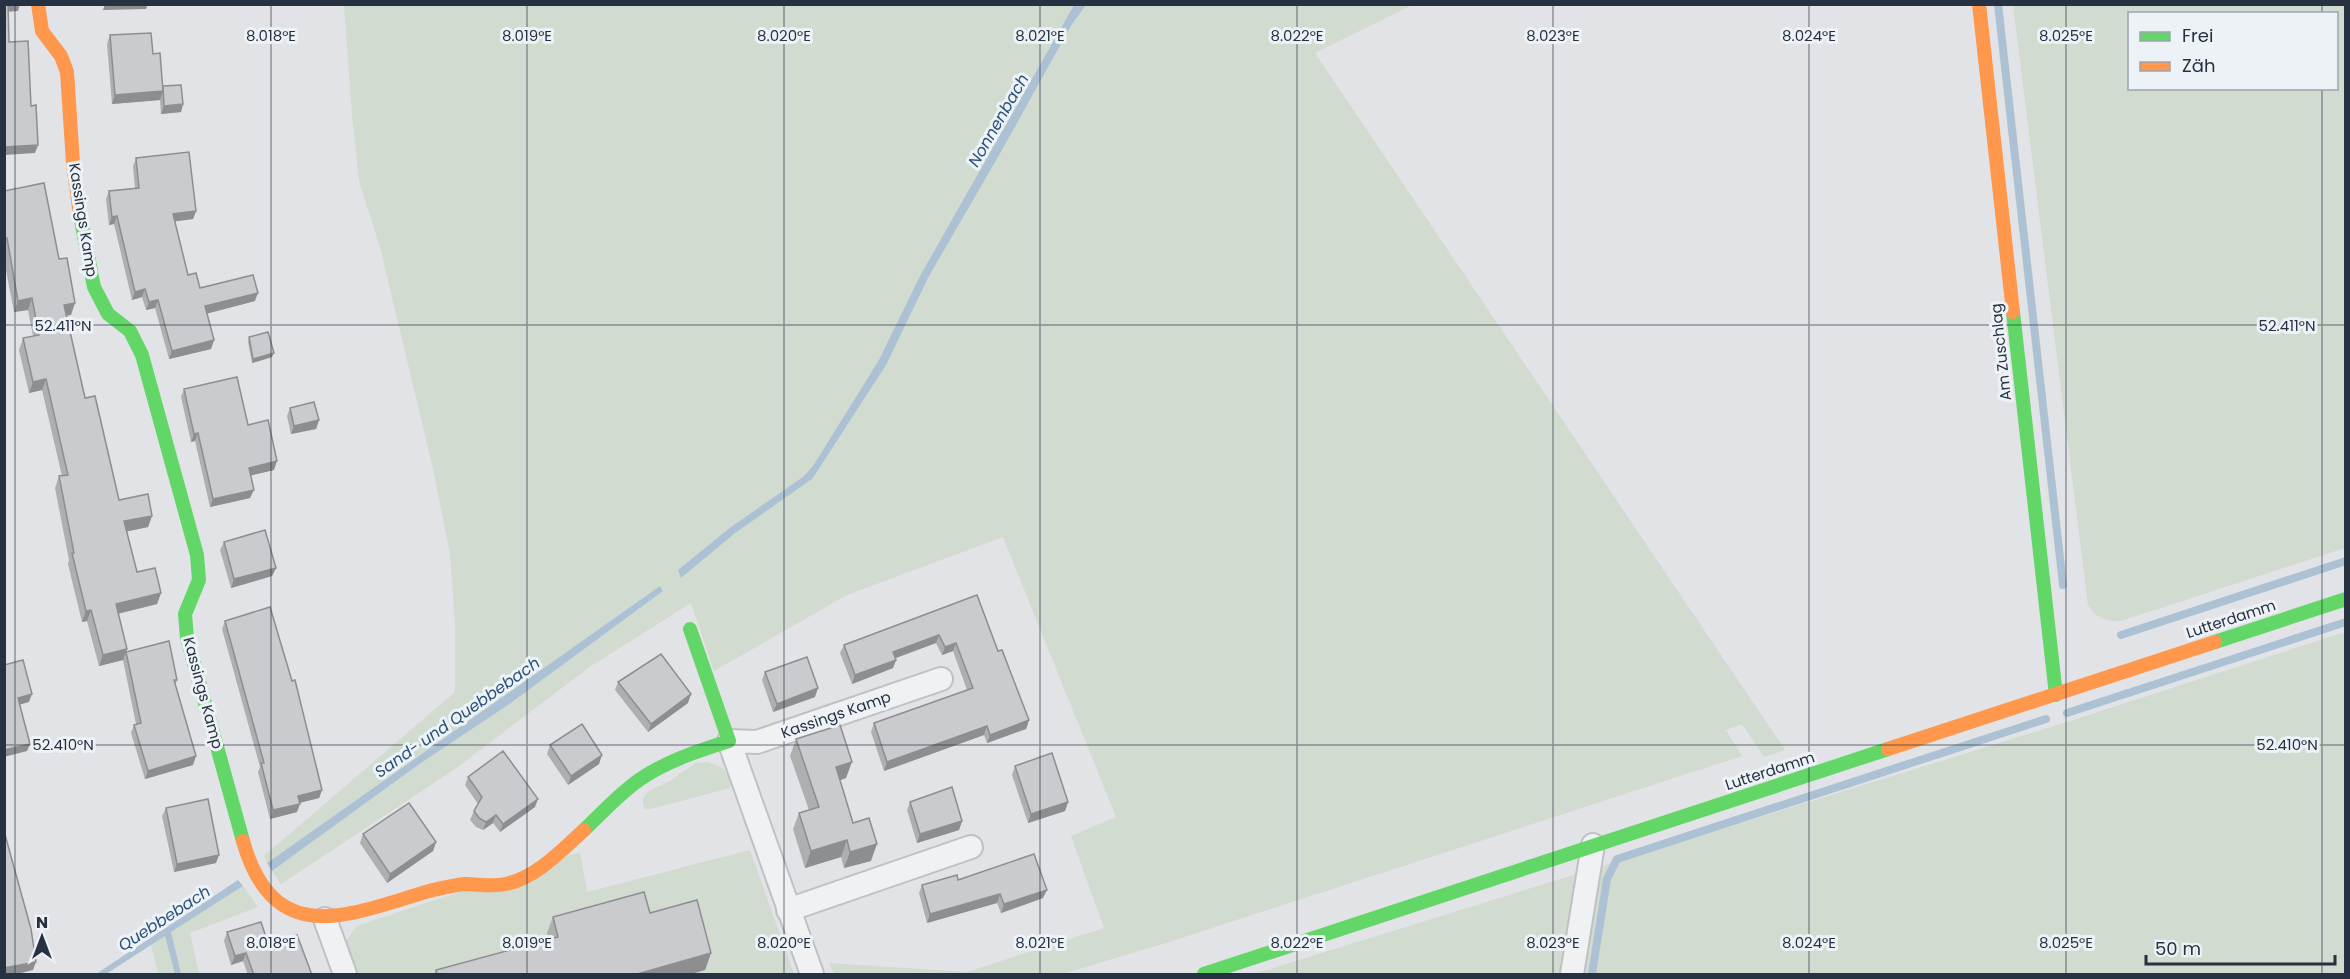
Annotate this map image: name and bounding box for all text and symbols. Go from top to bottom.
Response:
legend [2128,12,2338,90]
text: Frei [2182,23,2213,48]
text: 8.018°E [246,25,296,46]
text: 8.019°E [502,25,552,46]
text: 8.020°E [757,25,811,46]
text: 8.021°E [1015,25,1065,46]
text: 8.022°E [1270,25,1324,46]
text: 8.023°E [1526,25,1580,46]
text: 8.024°E [1782,25,1836,46]
text: 8.025°E [2039,25,2093,46]
text: Zäh [2182,53,2215,78]
water label: Nonnenbach [963,70,1034,171]
street label: Kassings Kamp [64,162,103,278]
street label: Am Zuschlag [1985,302,2016,402]
text: 52.411°N [35,315,91,336]
text: 52.411°N [2259,315,2315,336]
street label: Lutterdamm [2183,594,2278,643]
street label: Kassings Kamp [178,635,228,751]
water label: Sand- und Quebbebach [370,652,544,783]
street label: Kassings Kamp [778,686,894,743]
text: 52.410°N [32,734,94,755]
text: 52.410°N [2256,734,2318,755]
street label: Lutterdamm [1722,746,1817,795]
water label: Quebbebach [114,880,215,957]
north arrow [12,907,72,967]
text: N [36,911,48,934]
scale bar [2146,928,2335,966]
text: 8.018°E [246,932,296,953]
text: 8.019°E [502,932,552,953]
text: 8.020°E [757,932,811,953]
text: 8.021°E [1015,932,1065,953]
text: 8.022°E [1270,932,1324,953]
text: 8.023°E [1526,932,1580,953]
text: 8.024°E [1782,932,1836,953]
text: 8.025°E [2039,932,2093,953]
text: 50 m [2155,936,2201,961]

